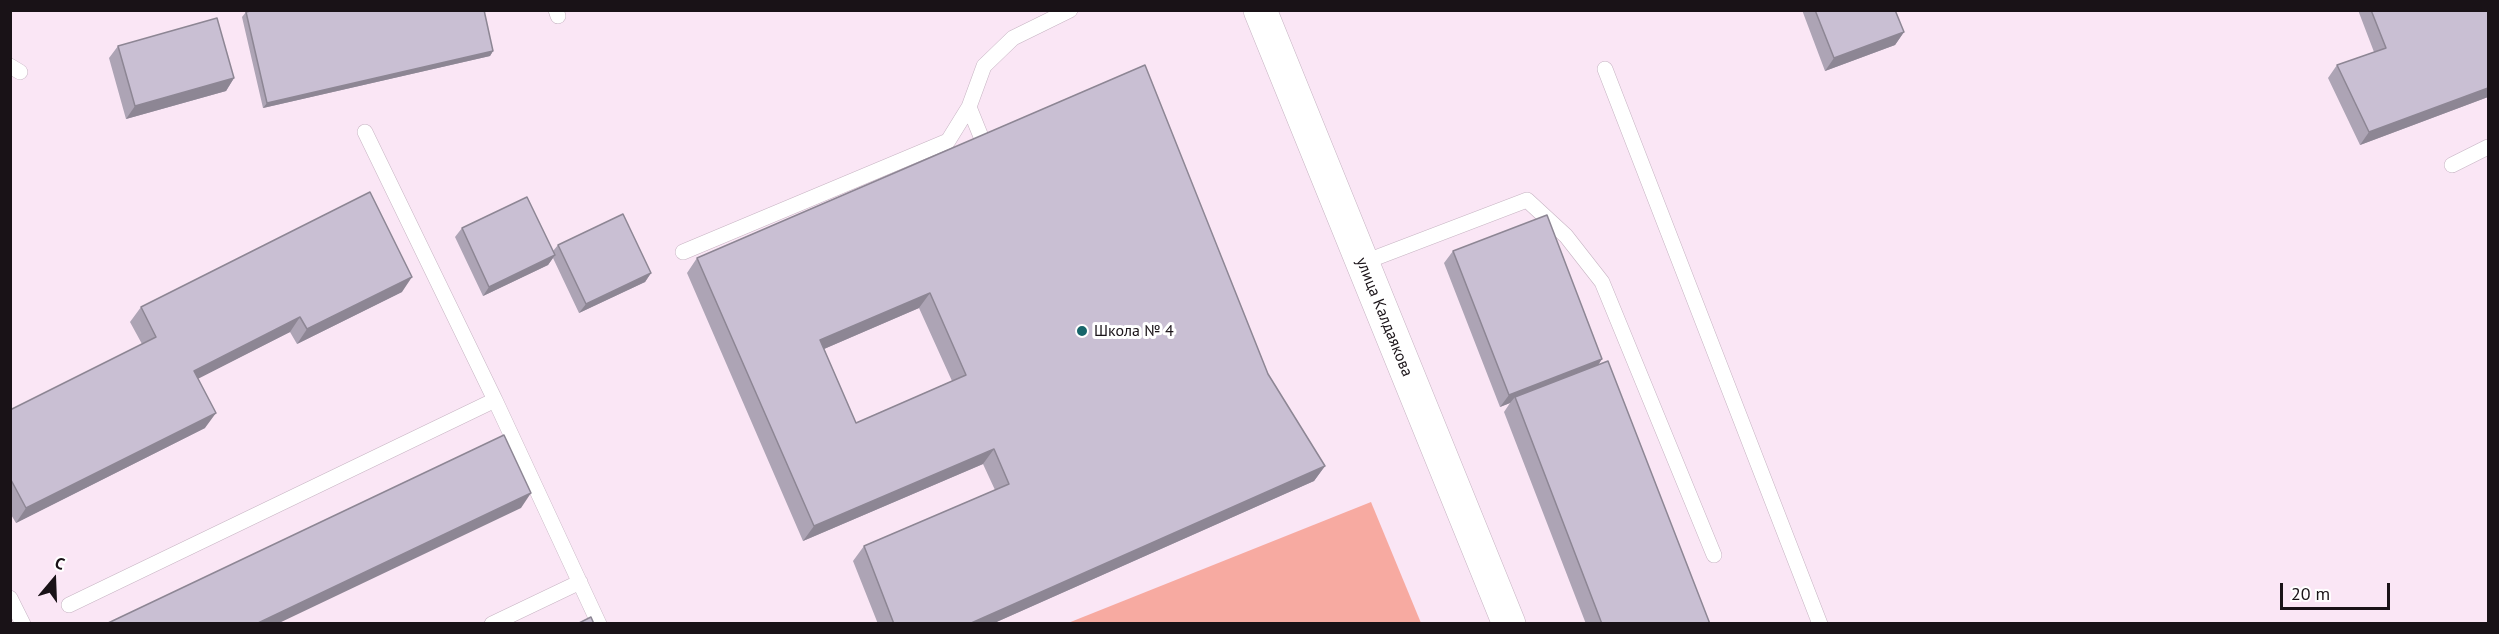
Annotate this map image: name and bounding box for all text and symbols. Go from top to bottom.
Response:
street label: улица Калдаякова [1351,255,1417,379]
place label: Школа № 4 [1094,321,1174,341]
marker: Школа № 4 [1075,324,1089,338]
north arrow [24,550,84,610]
text: С [52,552,67,574]
scale bar [2283,571,2392,609]
text: 20 m [2291,582,2330,605]

